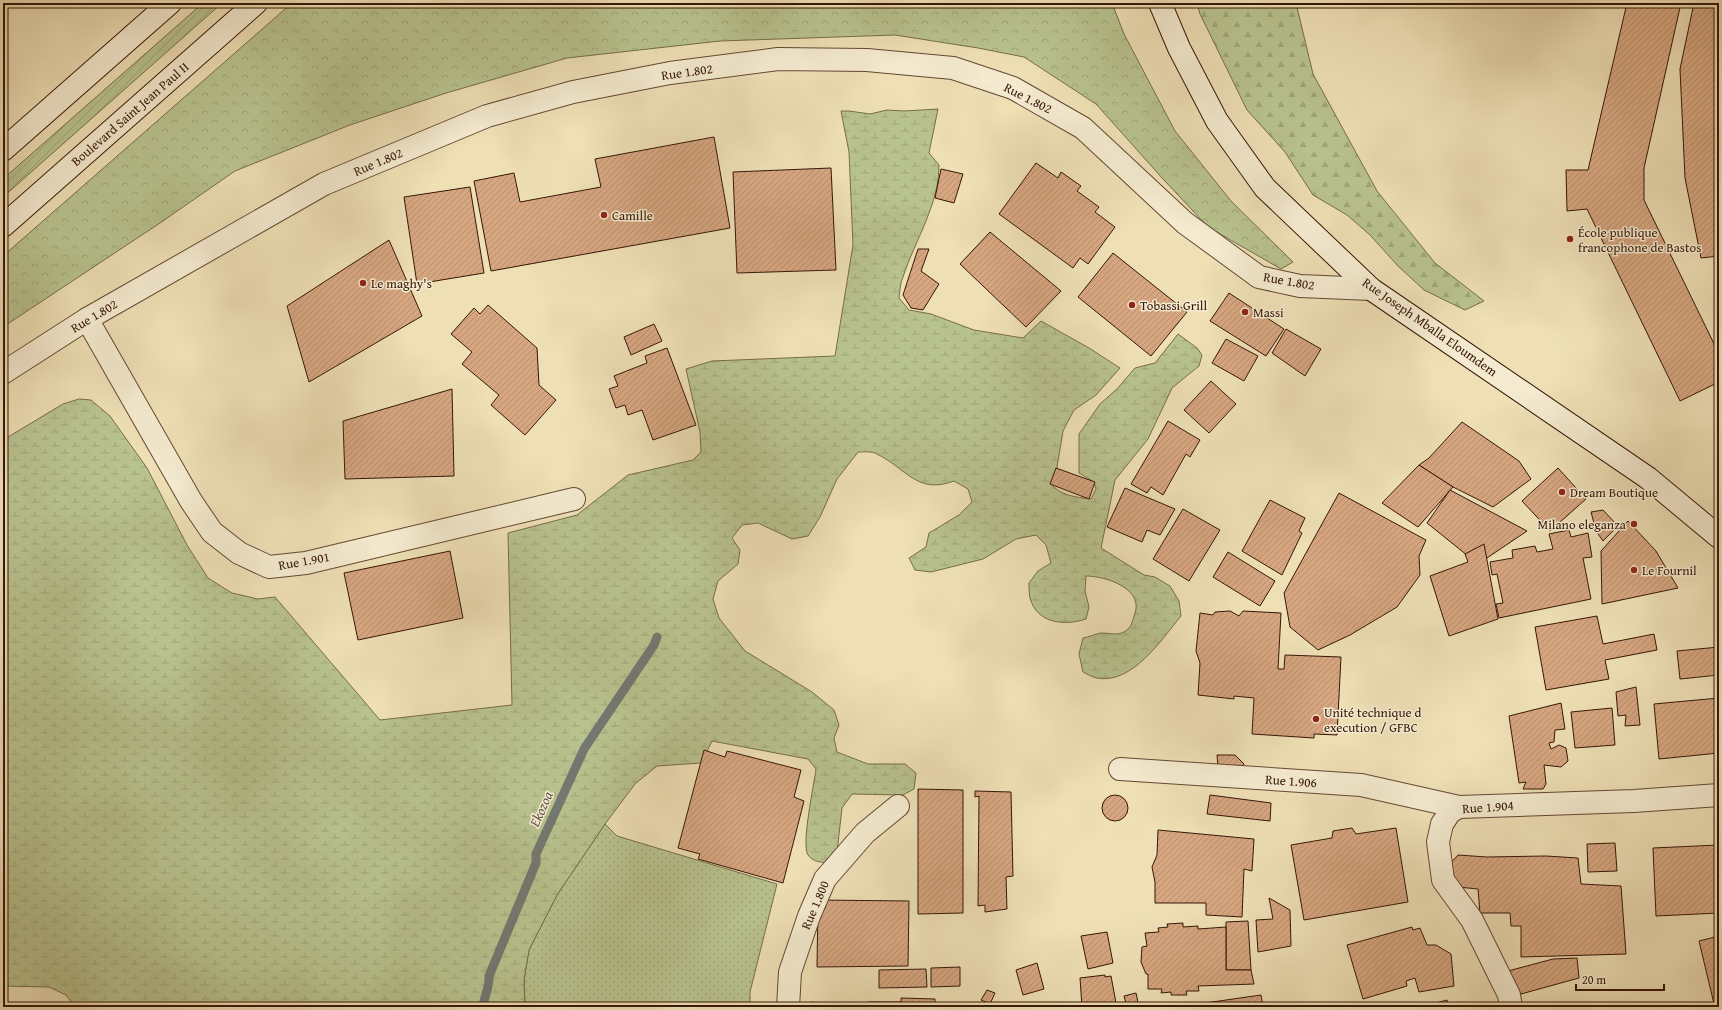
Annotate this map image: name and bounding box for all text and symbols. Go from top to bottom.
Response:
street label: Boulevard Saint Jean Paul II [67,58,193,170]
street label: Rue 1.802 [660,59,714,85]
street label: Rue 1.802 [1001,78,1055,118]
street label: Rue 1.802 [351,143,405,181]
place label: Camille [612,206,653,225]
marker: Camille [599,210,609,220]
place label: École publique francophone de Bastos [1578,223,1701,257]
marker: École publique francophone de Bastos [1565,234,1575,244]
street label: Rue 1.802 [1262,267,1316,295]
street label: Rue Joseph Mballa Eloumdem [1359,273,1502,381]
place label: Le maghy's [371,274,432,293]
marker: Le maghy's [358,278,368,288]
street label: Rue 1.802 [67,295,121,337]
place label: Tobassi Grill [1140,296,1207,315]
marker: Tobassi Grill [1127,300,1137,310]
place label: Massi [1253,303,1284,322]
marker: Massi [1240,307,1250,317]
place label: Dream Boutique [1570,483,1658,502]
marker: Dream Boutique [1557,487,1567,497]
place label: Milano eleganza [1538,515,1627,534]
marker: Milano eleganza [1629,519,1639,529]
street label: Rue 1.901 [277,547,331,575]
place label: Le Fournil [1642,561,1697,580]
marker: Le Fournil [1629,565,1639,575]
place label: Unité technique d execution / GFBC [1324,703,1421,737]
marker: Unité technique d execution / GFBC [1311,714,1321,724]
street label: Rue 1.906 [1265,770,1317,792]
water label: Ekozoa [524,788,558,831]
street label: Rue 1.904 [1462,796,1514,818]
street label: Rue 1.800 [796,878,834,932]
scale bar [1576,966,1664,992]
text: 20 m [1582,971,1606,988]

